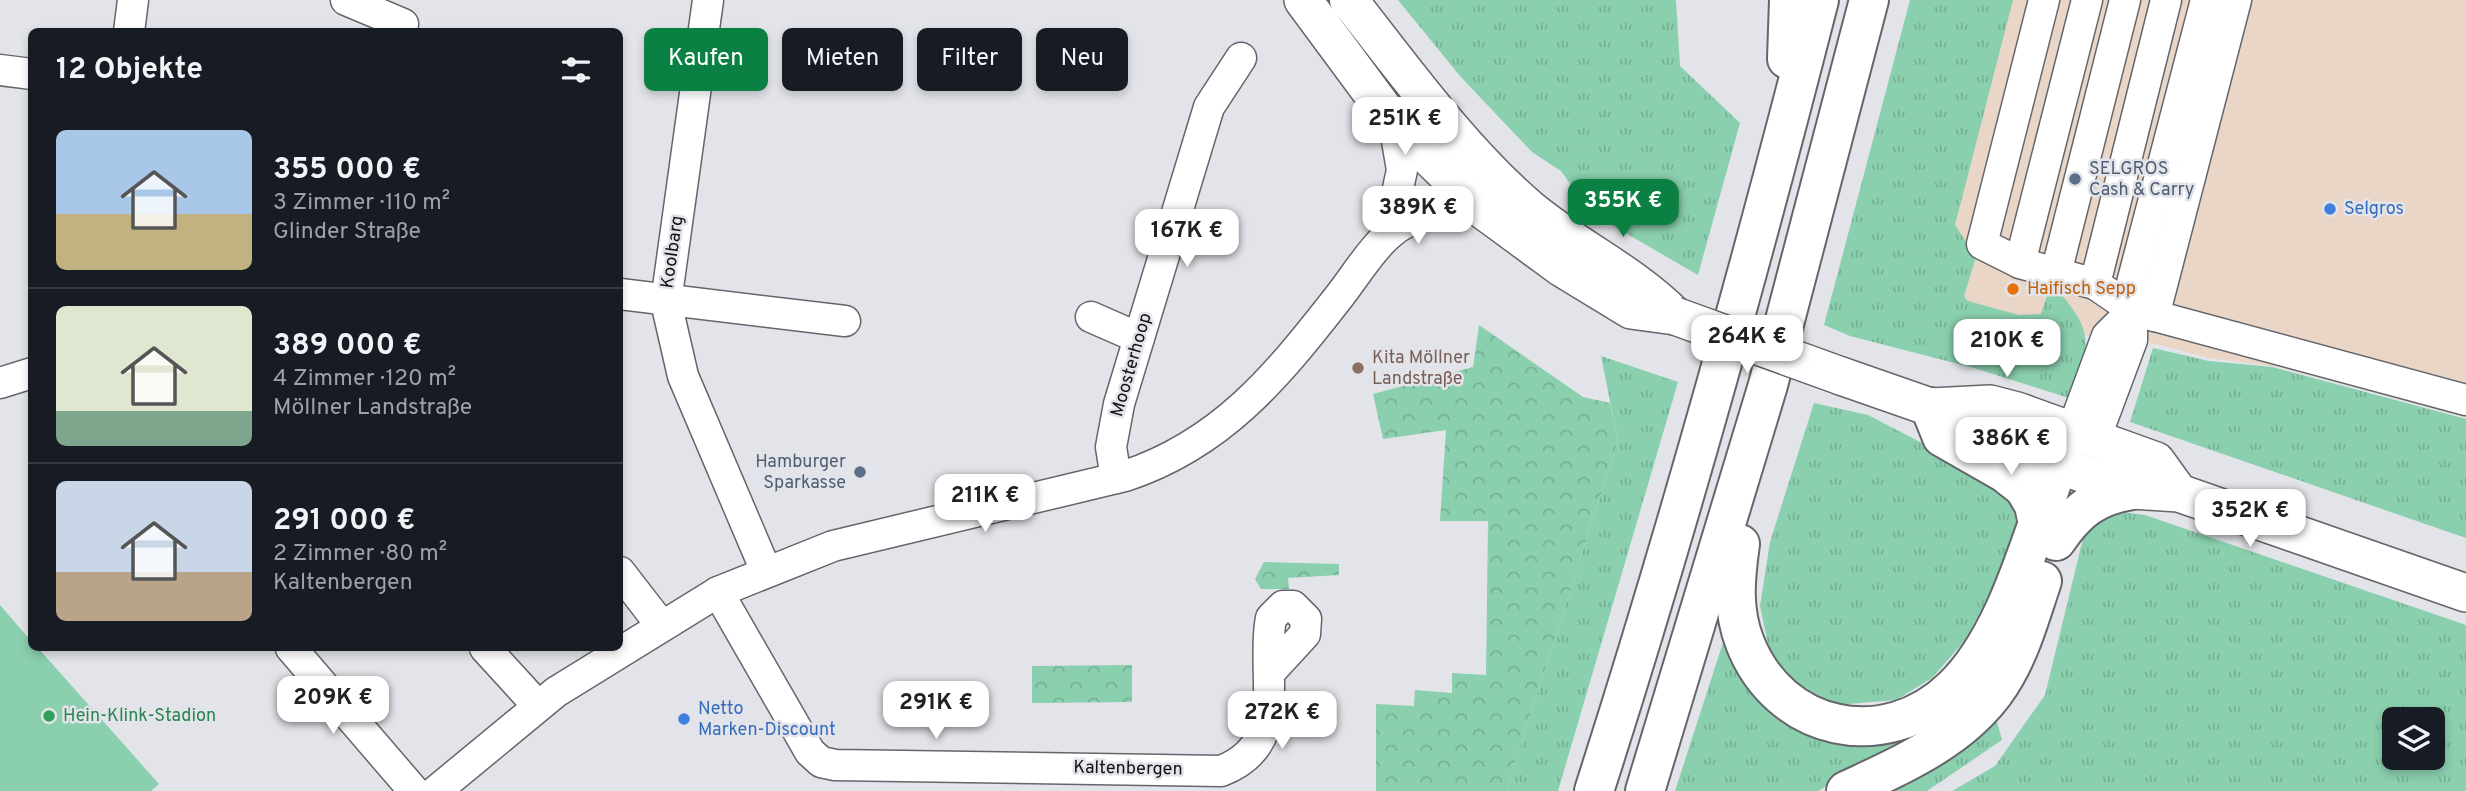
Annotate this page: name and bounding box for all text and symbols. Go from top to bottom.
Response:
chip: Kaufen [644,28,768,91]
chip: Mieten [782,28,903,91]
chip: Filter [917,28,1022,91]
chip: Neu [1036,28,1128,91]
icon: filters [557,51,595,89]
text: 12 Objekte [56,52,203,89]
pin: 251K € [1348,97,1462,157]
text: 251K € [1368,105,1442,134]
text: 355 000 € [273,152,421,189]
icon: home [112,158,196,242]
place label: SELGROS Cash & Carry [2089,158,2194,202]
marker: SELGROS Cash & Carry [2067,171,2083,187]
pin: 355K € [1566,180,1680,239]
pin: 389K € [1361,187,1475,246]
text: 355K € [1584,187,1662,216]
text: 3 Zimmer · 110 m² [273,189,450,218]
text: 389K € [1378,194,1458,223]
place label: Selgros [2344,198,2404,221]
marker: Selgros [2322,201,2338,217]
pin: 167K € [1130,210,1244,269]
street label: Koolbarg [657,214,689,290]
text: 167K € [1151,217,1223,246]
text: Glinder Straße [273,218,421,247]
place label: Haifisch Sepp [2027,278,2136,301]
marker: Haifisch Sepp [2005,281,2021,297]
street label: Moosterhoop [1106,310,1158,420]
pin: 264K € [1690,316,1804,375]
pin: 210K € [1950,320,2064,379]
text: 264K € [1707,323,1787,352]
text: 210K € [1969,327,2045,356]
text: 389 000 € [273,328,422,365]
icon: home [112,334,196,418]
place label: Kita Möllner Landstraße [1372,347,1470,391]
marker: Kita Möllner Landstraße [1350,360,1366,376]
text: 4 Zimmer · 120 m² [273,365,456,394]
text: Möllner Landstraße [273,394,472,423]
pin: 386K € [1954,418,2068,477]
text: 386K € [1971,425,2051,454]
place label: Hamburger Sparkasse [755,451,846,495]
marker: Hamburger Sparkasse [852,464,868,480]
pin: 211K € [928,475,1042,534]
text: 211K € [950,482,1020,511]
pin: 352K € [2193,490,2307,549]
text: 352K € [2211,497,2289,526]
text: 291 000 € [273,503,415,540]
icon: home [112,509,196,593]
text: 2 Zimmer · 80 m² [273,540,447,569]
text: Kaltenbergen [273,569,413,598]
pin: 209K € [276,676,390,736]
pin: 291K € [879,682,993,741]
text: 209K € [293,684,373,713]
text: 291K € [899,689,973,718]
pin: 272K € [1225,692,1339,751]
place label: Netto Marken-Discount [698,698,836,742]
text: 272K € [1244,699,1320,728]
place label: Hein-Klink-Stadion [63,705,216,728]
map controls [2382,707,2445,770]
button: layers [2382,707,2445,770]
marker: Hein-Klink-Stadion [41,708,57,724]
marker: Netto Marken-Discount [676,711,692,727]
street label: Kaltenbergen [1073,757,1183,781]

